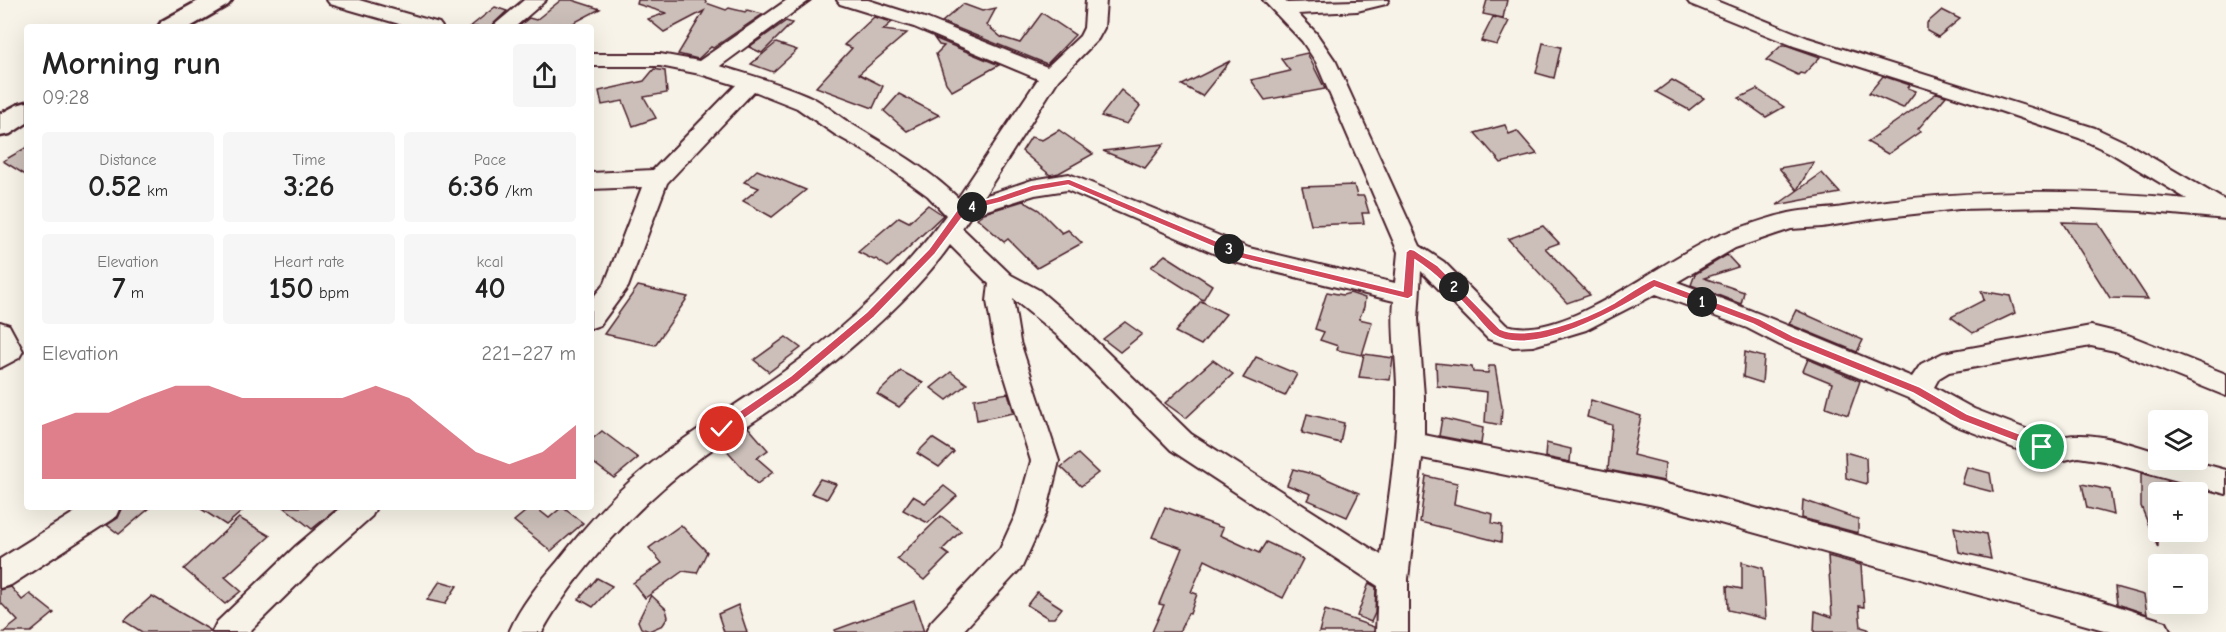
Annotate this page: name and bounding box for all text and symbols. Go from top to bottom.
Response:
text: Morning run [42,44,221,82]
button: share [513,44,576,107]
text: 09:28 [42,86,89,109]
text: Distance [99,151,157,169]
text: Time [292,151,326,169]
text: Pace [474,151,506,169]
text: 0.52 [88,169,142,204]
text: 3:26 [283,169,335,204]
text: 6:36 [447,169,500,204]
text: km [142,182,168,200]
text: /km [500,182,533,200]
pin: 4 [957,192,987,222]
text: 4 [968,198,976,216]
pin: 3 [1214,234,1244,264]
text: 3 [1225,240,1233,258]
text: Elevation [97,253,159,271]
text: Heart rate [274,253,344,271]
text: kcal [477,253,503,271]
text: 7 [112,271,125,306]
text: 150 [269,271,314,306]
text: 40 [474,271,506,306]
pin: 2 [1439,272,1469,302]
text: 2 [1450,278,1458,296]
text: m [125,284,144,302]
text: bpm [314,284,349,302]
pin: 1 [1687,287,1717,317]
text: 1 [1699,293,1705,311]
text: Elevation [42,342,119,365]
text: 221–227 m [482,342,576,365]
pin [696,403,747,454]
map controls [2148,410,2208,614]
button: layers [2148,410,2208,470]
icon: check [705,412,738,445]
pin [2016,421,2067,472]
icon: arrive [2025,430,2058,463]
button: + [2148,482,2208,542]
button: − [2148,554,2208,614]

